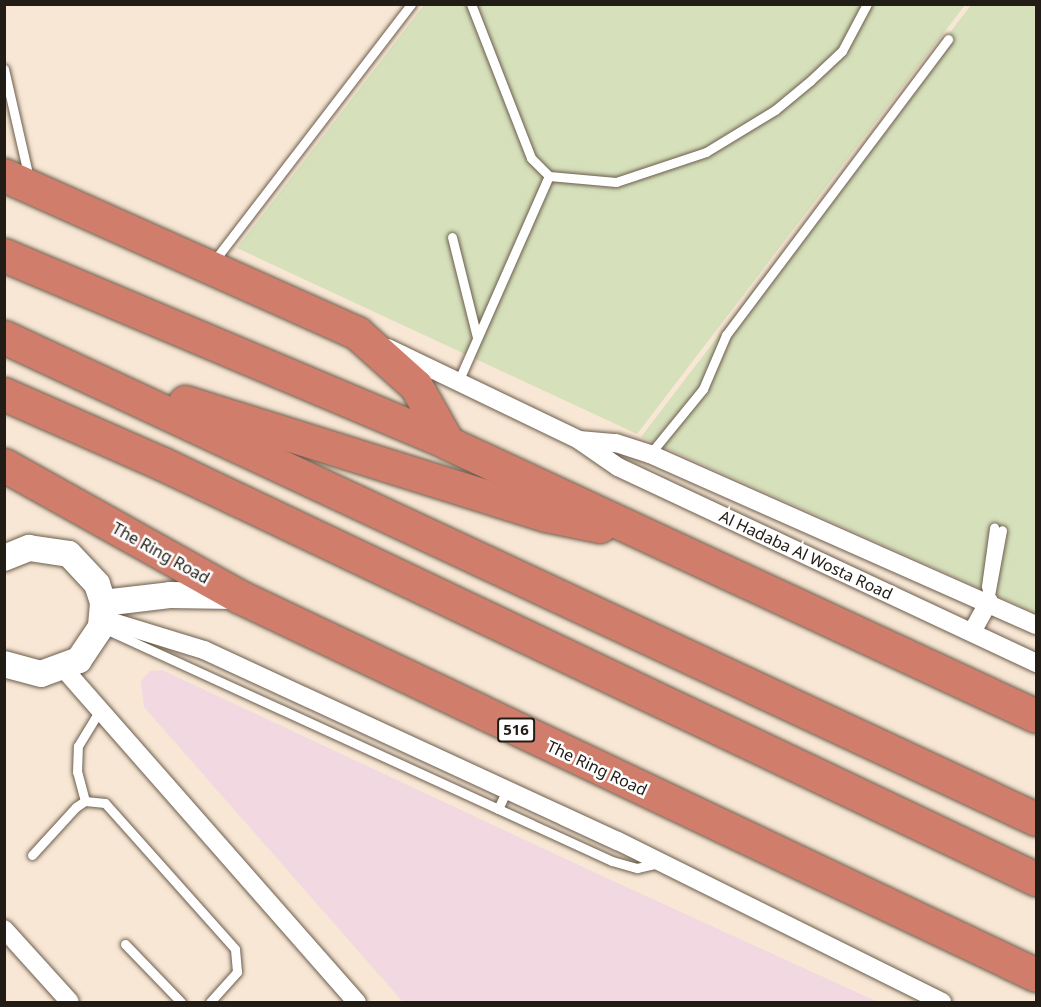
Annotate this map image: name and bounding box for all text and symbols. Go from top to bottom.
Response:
street label: Al Hadaba Al Wosta Road [716,506,896,604]
street label: The Ring Road [109,518,213,588]
road number: 516 [496,718,536,742]
street label: The Ring Road [544,736,650,800]

